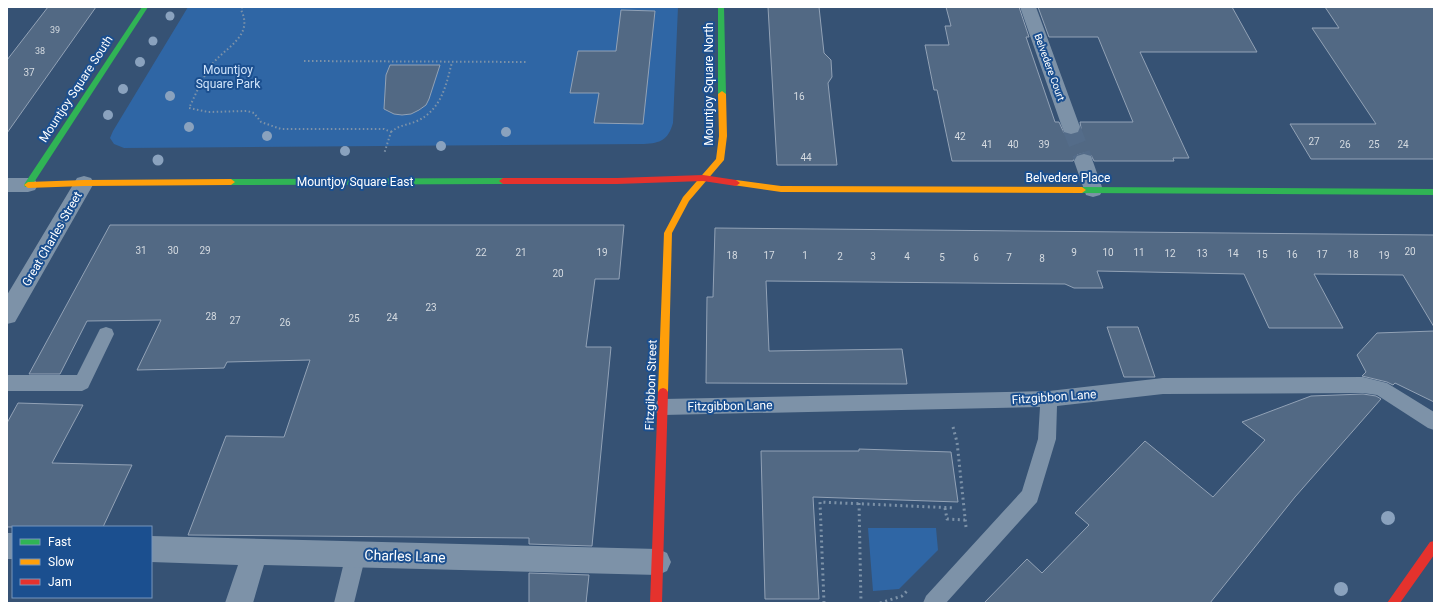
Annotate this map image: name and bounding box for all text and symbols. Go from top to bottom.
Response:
street label: Mountjoy Square North [702,22,716,146]
house number: 39 [50,25,60,35]
street label: Belvedere Court [1032,32,1067,102]
street label: Mountjoy Square South [36,33,116,145]
house number: 38 [35,46,45,56]
park label: Mountjoy Square Park [196,63,261,91]
house number: 37 [23,67,35,78]
house number: 16 [793,91,805,102]
house number: 42 [954,131,966,142]
house number: 27 [1308,136,1320,147]
house number: 41 [981,139,993,150]
house number: 40 [1007,139,1019,150]
house number: 39 [1038,139,1050,150]
house number: 26 [1339,139,1351,150]
house number: 25 [1368,139,1380,150]
house number: 24 [1397,139,1409,150]
house number: 44 [800,152,812,163]
street label: Belvedere Place [1026,171,1110,185]
street label: Mountjoy Square East [297,175,413,189]
street label: Great Charles Street [19,189,85,289]
house number: 31 [135,245,147,256]
house number: 30 [167,245,179,256]
house number: 29 [199,245,211,256]
house number: 20 [1404,246,1416,257]
house number: 22 [475,247,487,258]
house number: 21 [515,247,527,258]
house number: 19 [596,247,608,258]
house number: 9 [1071,247,1077,258]
house number: 10 [1102,247,1114,258]
house number: 11 [1133,247,1145,258]
house number: 12 [1164,248,1176,259]
house number: 13 [1196,248,1208,259]
house number: 14 [1227,248,1239,259]
house number: 15 [1256,249,1268,260]
house number: 16 [1286,249,1298,260]
house number: 17 [1316,249,1328,260]
house number: 18 [1347,249,1359,260]
house number: 18 [726,250,738,261]
house number: 17 [763,250,775,261]
house number: 1 [802,250,808,261]
house number: 19 [1378,250,1390,261]
house number: 2 [837,251,843,262]
house number: 3 [870,251,876,262]
house number: 4 [904,251,910,262]
house number: 5 [939,252,945,263]
house number: 6 [973,252,979,263]
house number: 7 [1006,252,1012,263]
house number: 8 [1039,253,1045,264]
house number: 20 [552,268,564,279]
house number: 23 [425,302,437,313]
house number: 28 [205,311,217,322]
house number: 24 [386,312,398,323]
house number: 25 [348,313,360,324]
house number: 27 [229,315,241,326]
house number: 26 [279,317,291,328]
street label: Fitzgibbon Street [642,339,660,431]
street label: Fitzgibbon Lane [1011,387,1097,407]
street label: Fitzgibbon Lane [687,398,773,414]
legend [12,526,152,598]
text: Fast [48,535,71,549]
street label: Charles Lane [364,547,446,565]
text: Slow [48,555,74,569]
text: Jam [48,575,72,589]

